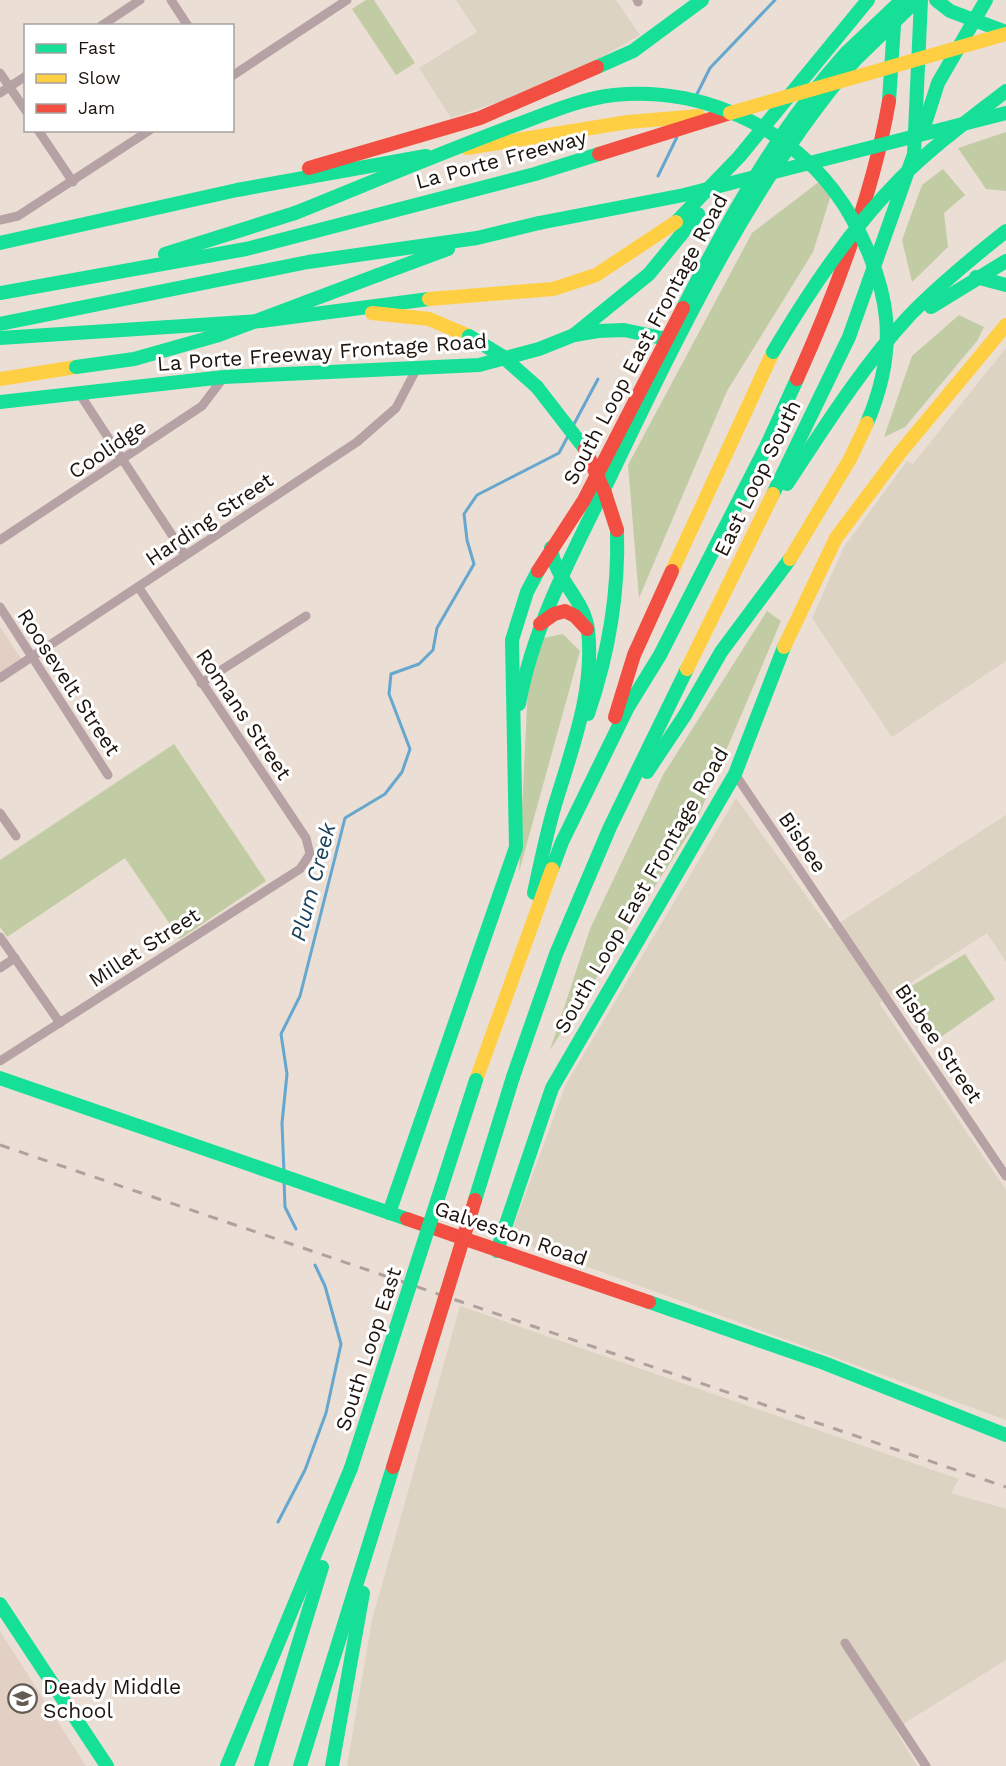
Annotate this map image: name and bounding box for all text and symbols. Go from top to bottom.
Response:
legend [24,24,234,132]
text: Fast [78,37,116,58]
text: Slow [78,67,121,88]
text: Jam [78,97,115,118]
street label: La Porte Freeway [413,124,589,194]
street label: South Loop East Frontage Road [557,189,733,489]
street label: La Porte Freeway Frontage Road [156,328,488,376]
street label: East Loop South [708,396,806,560]
street label: Coolidge [64,414,150,484]
street label: Harding Street [140,467,278,571]
street label: Roosevelt Street [12,604,126,760]
street label: Romans Street [191,644,297,784]
street label: South Loop East Frontage Road [549,743,733,1037]
street label: Bisbee [774,807,832,877]
water label: Plum Creek [285,819,341,944]
street label: Millet Street [84,902,204,992]
street label: Bisbee Street [890,979,988,1107]
street label: Galveston Road [431,1195,591,1271]
street label: South Loop East [330,1264,406,1434]
place label: Deady Middle School [43,1674,181,1723]
school or university icon: Deady Middle School [6,1682,38,1714]

